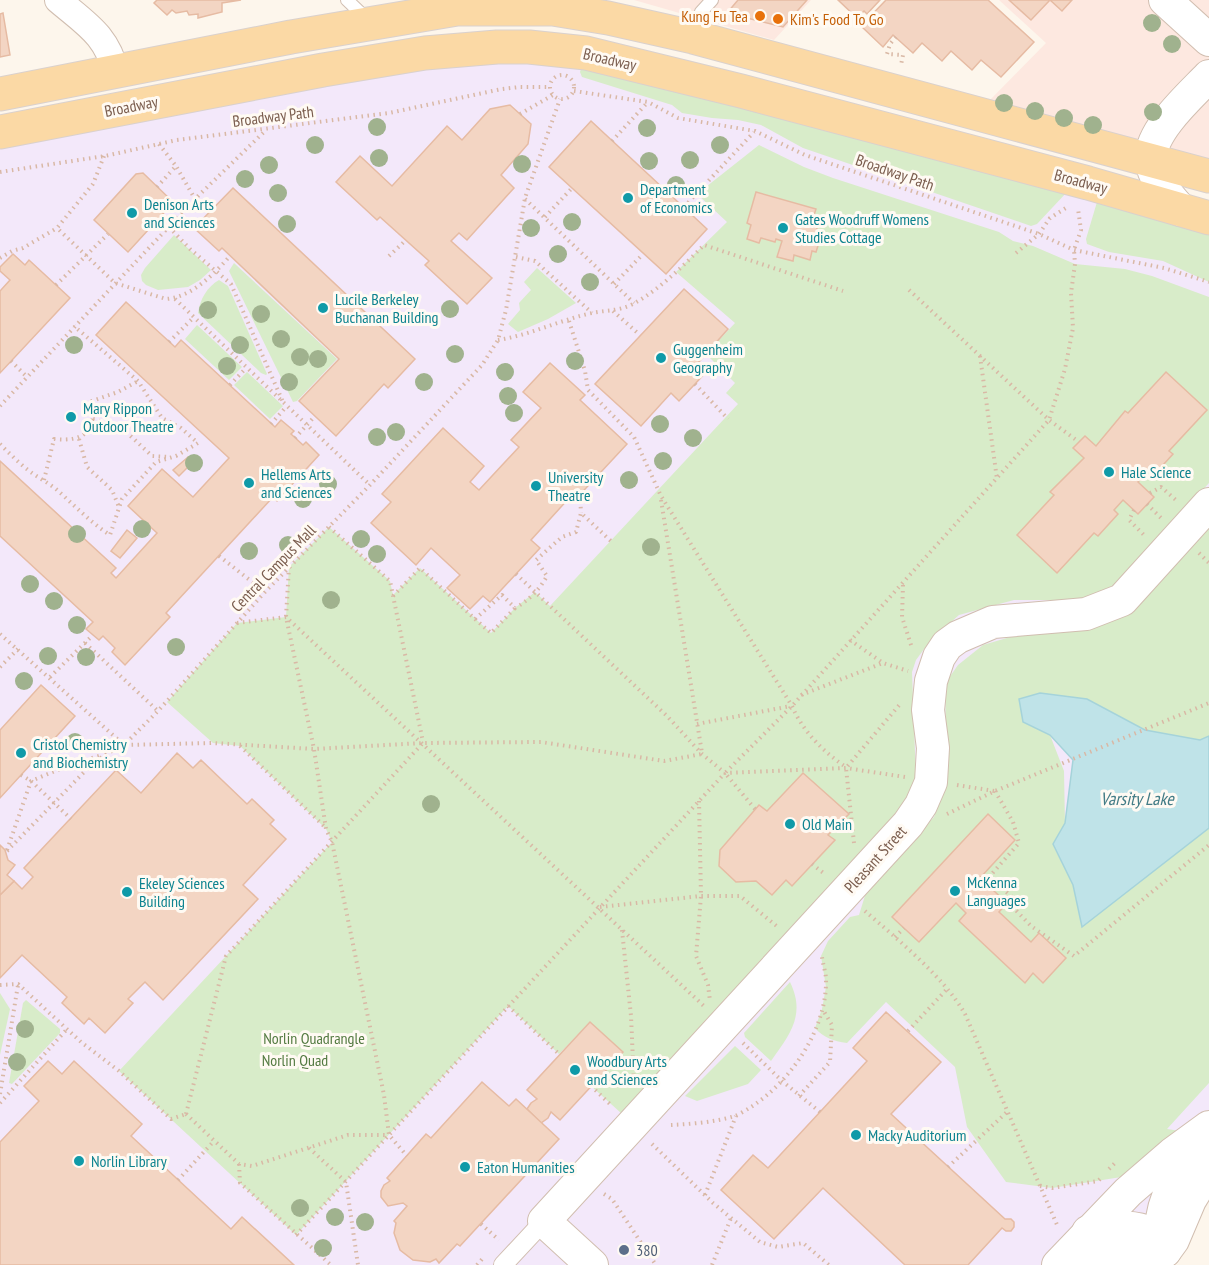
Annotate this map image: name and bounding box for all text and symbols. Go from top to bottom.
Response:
place label: Kung Fu Tea [681,6,748,26]
marker: Kung Fu Tea [753,9,767,23]
place label: Kim's Food To Go [790,9,884,29]
marker: Kim's Food To Go [771,12,785,26]
street label: Broadway [581,43,639,75]
street label: Broadway [103,91,159,121]
street label: Broadway Path [231,101,315,131]
street label: Broadway Path [853,149,937,195]
street label: Broadway [1052,164,1110,198]
place label: Department of Economics [640,179,712,217]
marker: Department of Economics [621,191,635,205]
place label: Denison Arts and Sciences [144,194,215,232]
marker: Denison Arts and Sciences [125,206,139,220]
place label: Gates Woodruff Womens Studies Cottage [795,209,929,247]
marker: Gates Woodruff Womens Studies Cottage [776,221,790,235]
place label: Lucile Berkeley Buchanan Building [335,289,438,327]
marker: Lucile Berkeley Buchanan Building [316,301,330,315]
place label: Guggenheim Geography [673,339,743,377]
marker: Guggenheim Geography [654,351,668,365]
place label: Mary Rippon Outdoor Theatre [83,398,174,436]
marker: Mary Rippon Outdoor Theatre [64,410,78,424]
place label: Hale Science [1121,462,1191,482]
place label: Hellems Arts and Sciences [261,464,332,502]
marker: Hale Science [1102,465,1116,479]
place label: University Theatre [548,467,603,505]
marker: Hellems Arts and Sciences [242,476,256,490]
marker: University Theatre [529,479,543,493]
street label: Central Campus Mall [226,520,320,616]
place label: Cristol Chemistry and Biochemistry [33,734,128,772]
marker: Cristol Chemistry and Biochemistry [14,746,28,760]
water label: Varsity Lake [1100,787,1175,810]
place label: Old Main [802,814,852,834]
marker: Old Main [783,817,797,831]
street label: Pleasant Street [840,821,911,897]
place label: McKenna Languages [967,872,1026,910]
place label: Ekeley Sciences Building [139,873,225,911]
marker: McKenna Languages [948,884,962,898]
marker: Ekeley Sciences Building [120,885,134,899]
park label: Norlin Quadrangle [263,1028,365,1048]
park label: Norlin Quad [262,1050,328,1070]
place label: Woodbury Arts and Sciences [587,1051,667,1089]
marker: Woodbury Arts and Sciences [568,1063,582,1077]
place label: Macky Auditorium [868,1125,966,1145]
marker: Macky Auditorium [849,1128,863,1142]
place label: Norlin Library [91,1151,167,1171]
marker: Norlin Library [72,1154,86,1168]
place label: Eaton Humanities [477,1157,575,1177]
marker: Eaton Humanities [458,1160,472,1174]
place label: 380 [636,1240,658,1260]
marker: 380 [617,1243,631,1257]

